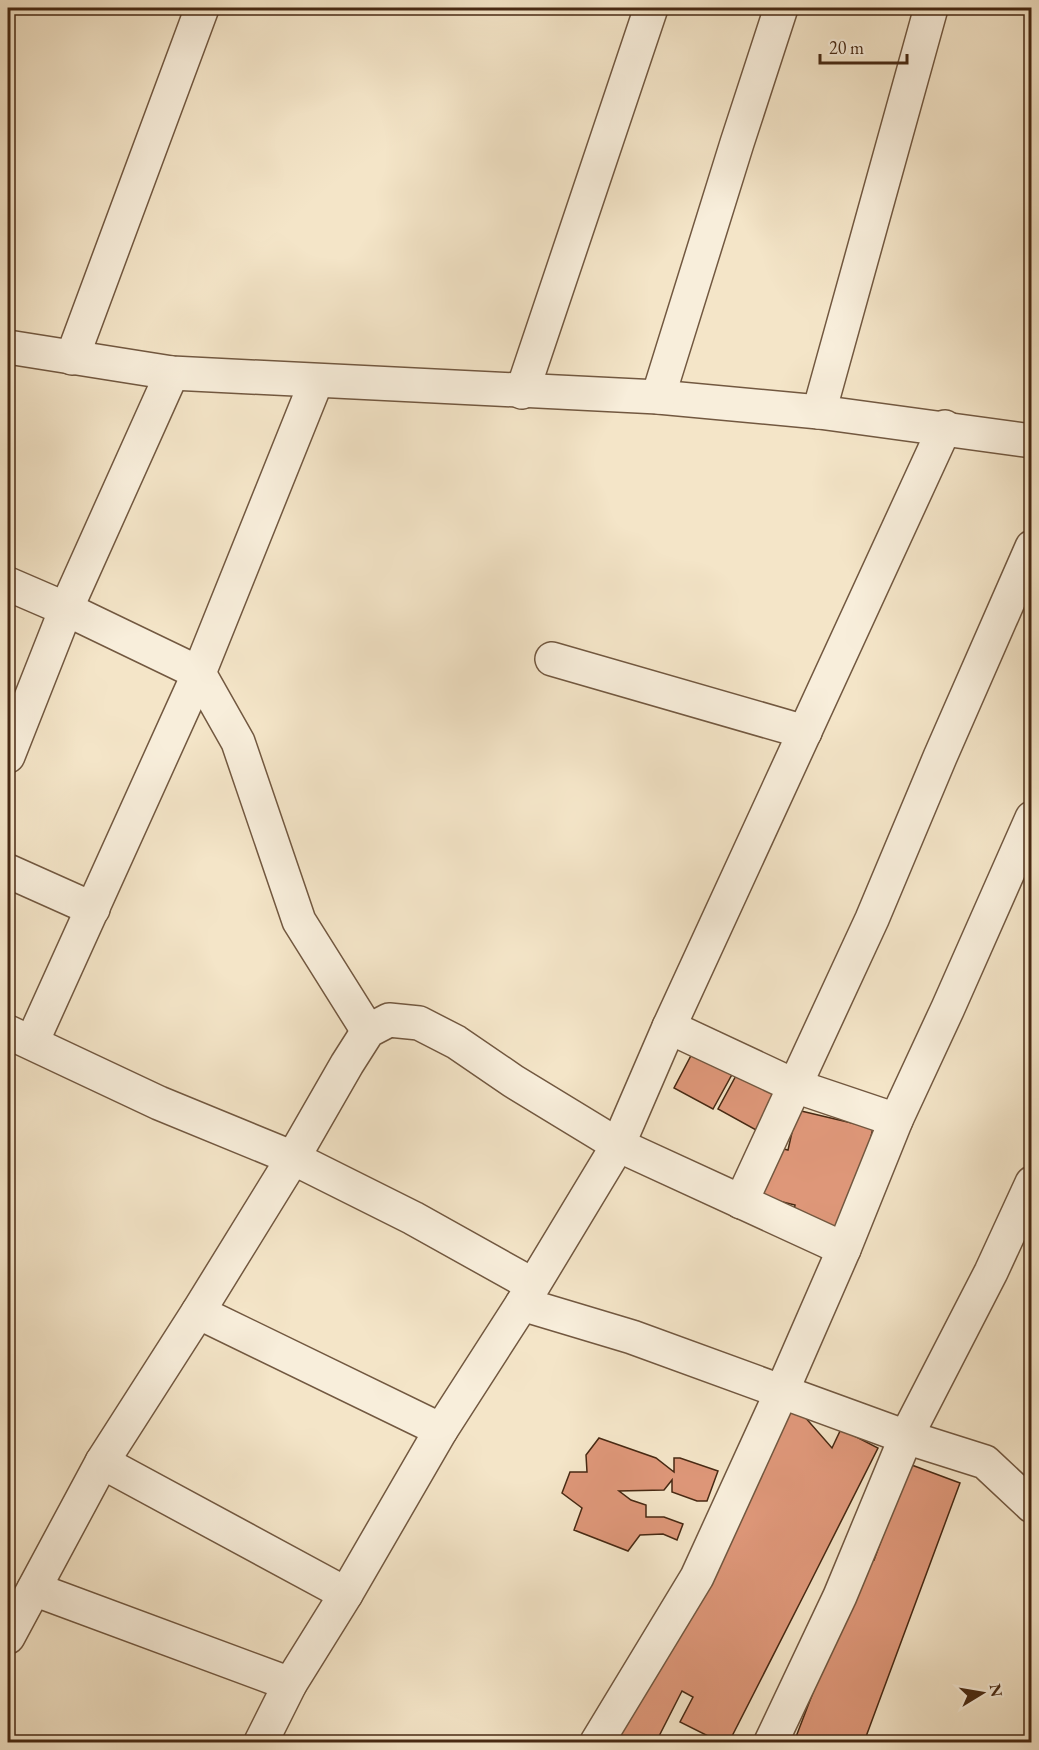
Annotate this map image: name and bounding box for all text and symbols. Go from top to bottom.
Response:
scale bar [820,27,907,65]
text: 20 m [829,36,864,59]
north arrow [952,1663,1012,1723]
text: N [985,1682,1008,1699]

